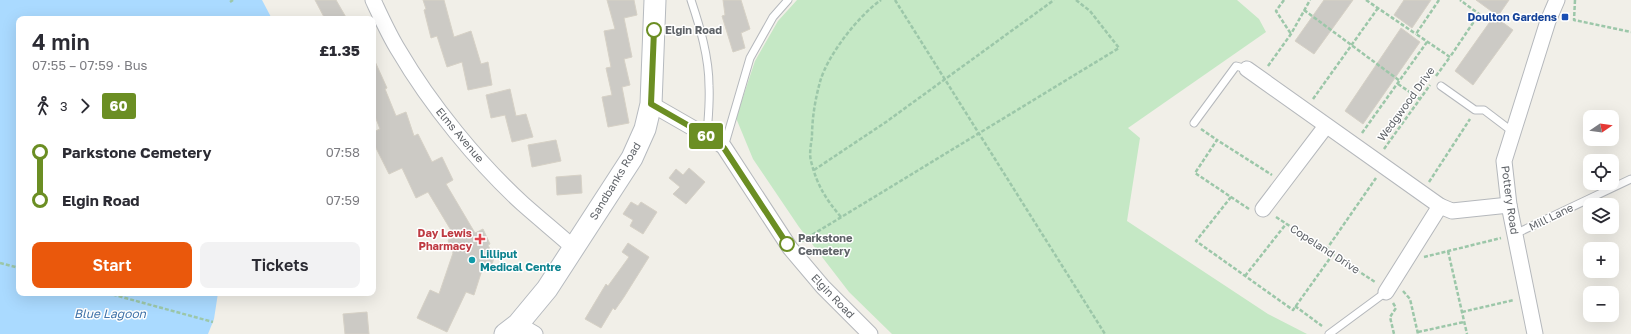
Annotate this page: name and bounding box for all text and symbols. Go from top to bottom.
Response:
place label: Doulton Gardens [1467,10,1557,23]
marker: Doulton Gardens [1560,12,1570,22]
marker: Elgin Road [646,22,662,38]
place label: Elgin Road [665,23,722,36]
text: 4 min [32,28,90,55]
text: £1.35 [319,41,360,59]
text: 07:55 – 07:59 · Bus [32,57,147,73]
street label: Wedgwood Drive [1374,64,1437,143]
icon: walk [32,95,54,117]
icon: forward [74,95,96,117]
text: 60 [110,97,128,114]
text: 3 [60,98,68,114]
street label: Elms Avenue [434,105,487,165]
north arrow [1583,110,1619,146]
map controls [1583,110,1619,322]
line badge: 60 [688,123,724,149]
text: 60 [697,127,715,144]
street label: Sandbanks Road [586,140,643,222]
text: Parkstone Cemetery [62,143,211,161]
text: 07:58 [326,144,360,160]
button: locate [1583,154,1619,190]
street label: Pottery Road [1499,165,1522,235]
text: Elgin Road [62,191,140,209]
text: 07:59 [326,192,360,208]
button: layers [1583,198,1619,234]
street label: Mill Lane [1526,200,1575,233]
street label: Copeland Drive [1288,221,1363,276]
place label: Day Lewis Pharmacy [418,226,472,252]
place label: Parkstone Cemetery [798,231,853,257]
marker: Day Lewis Pharmacy [475,234,485,244]
marker: Parkstone Cemetery [779,236,795,252]
button: Start [32,242,192,288]
button: Tickets [200,242,360,288]
button: + [1583,242,1619,278]
place label: Lilliput Medical Centre [480,247,562,273]
marker: Lilliput Medical Centre [467,255,477,265]
street label: Elgin Road [809,271,858,320]
button: − [1583,286,1619,322]
water label: Blue Lagoon [74,306,147,321]

